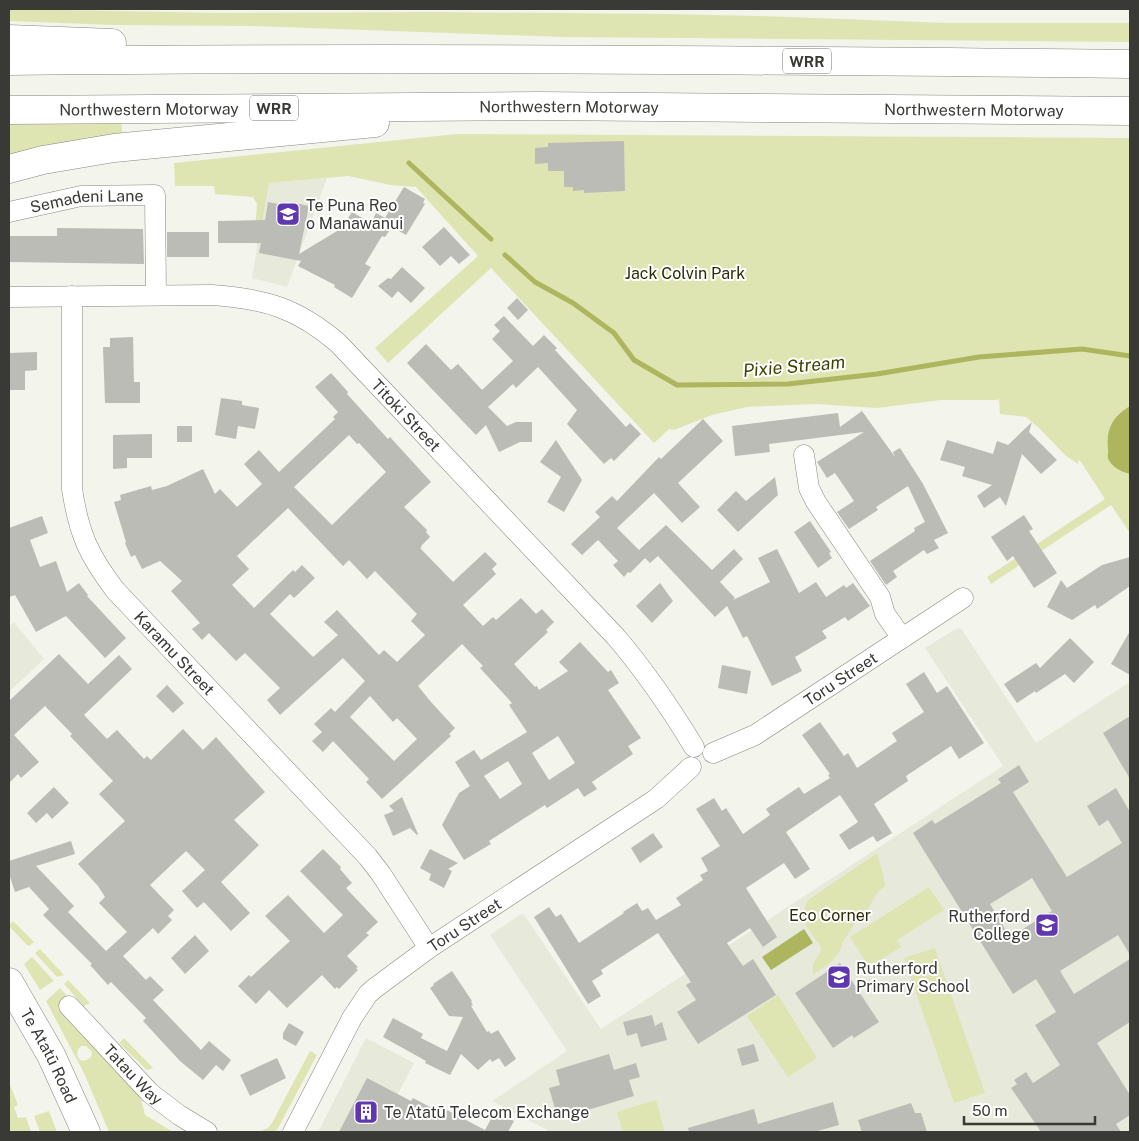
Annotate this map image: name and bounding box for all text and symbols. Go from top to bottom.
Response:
road number: WRR [783,48,831,74]
road number: WRR [250,96,298,120]
street label: Northwestern Motorway [479,96,659,117]
street label: Northwestern Motorway [59,99,239,119]
street label: Northwestern Motorway [884,99,1064,120]
street label: Semadeni Lane [28,186,144,217]
place label: Te Puna Reo o Manawanui [306,196,403,233]
school or university icon: Te Puna Reo o Manawanui [275,201,301,227]
park label: Jack Colvin Park [625,264,745,283]
water label: Pixie Stream [742,351,846,381]
street label: Titoki Street [368,375,445,455]
street label: Karamu Street [131,607,219,699]
street label: Toru Street [800,648,881,710]
street label: Toru Street [424,894,505,956]
park label: Eco Corner [789,906,871,925]
place label: Rutherford College [948,907,1030,944]
school or university icon: Rutherford College [1034,912,1060,938]
place label: Rutherford Primary School [856,959,970,996]
school or university icon: Rutherford Primary School [826,964,852,990]
street label: Te Atatū Road [17,1005,81,1106]
street label: Tatau Way [100,1040,167,1109]
scale bar [964,1094,1095,1126]
building icon: Te Atatū Telecom Exchange [353,1099,379,1125]
text: 50 m [972,1102,1007,1119]
place label: Te Atatū Telecom Exchange [384,1103,589,1122]

